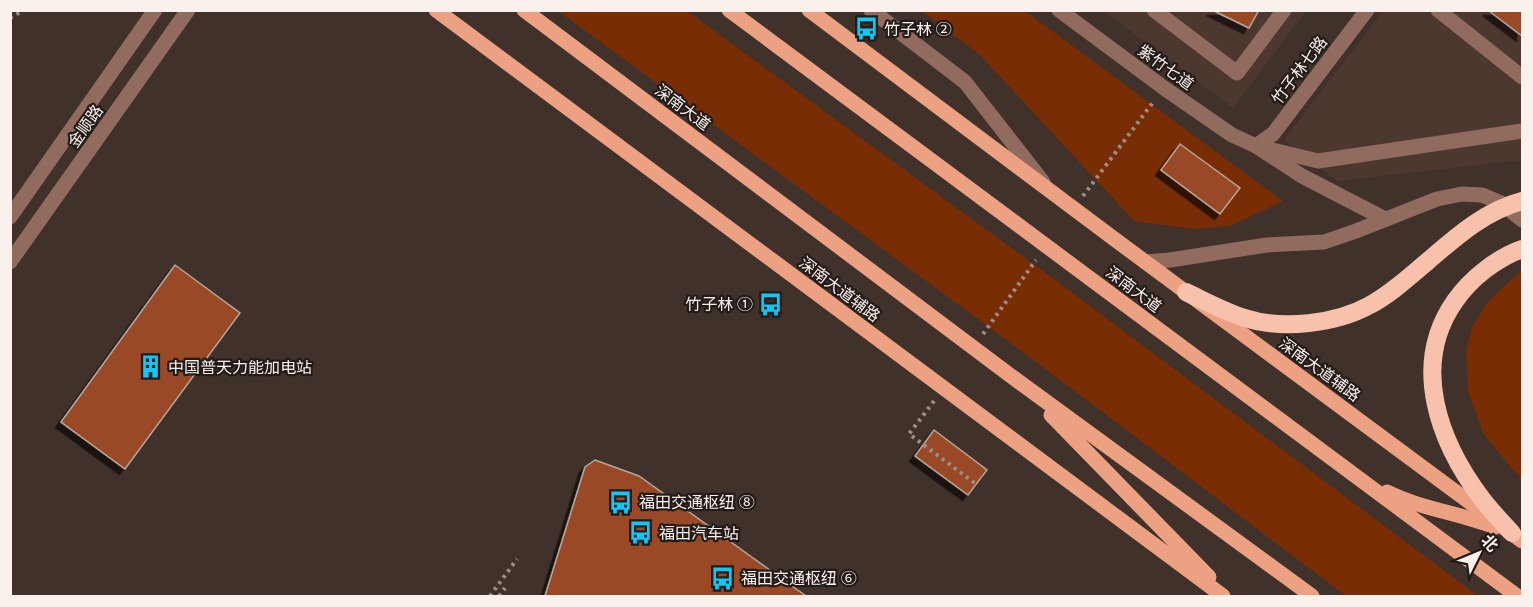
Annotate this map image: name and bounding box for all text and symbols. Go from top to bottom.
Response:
bus stop icon: 竹子林 ② [853,16,879,42]
place label: 竹子林 ② [884,20,952,39]
street label: 竹子林七路 [1268,33,1331,108]
street label: 紫竹七道 [1134,41,1197,94]
street label: 深南大道 [651,81,714,134]
street label: 金顺路 [64,101,107,151]
street label: 深南大道辅路 [796,253,884,326]
street label: 深南大道 [1102,263,1165,316]
bus stop icon: 竹子林 ① [758,291,784,317]
place label: 竹子林 ① [685,295,753,314]
street label: 深南大道辅路 [1275,334,1364,405]
building icon: 中国普天力能加电站 [137,354,163,380]
place label: 中国普天力能加电站 [168,358,312,377]
bus stop icon: 福田交通枢纽 ⑧ [608,489,634,515]
place label: 福田交通枢纽 ⑧ [639,493,755,512]
bus stop icon: 福田汽车站 [628,520,654,546]
north arrow [1449,523,1509,583]
place label: 福田汽车站 [659,524,739,543]
text: 北 [1477,531,1502,555]
bus stop icon: 福田交通枢纽 ⑥ [710,565,736,591]
place label: 福田交通枢纽 ⑥ [741,569,857,588]

